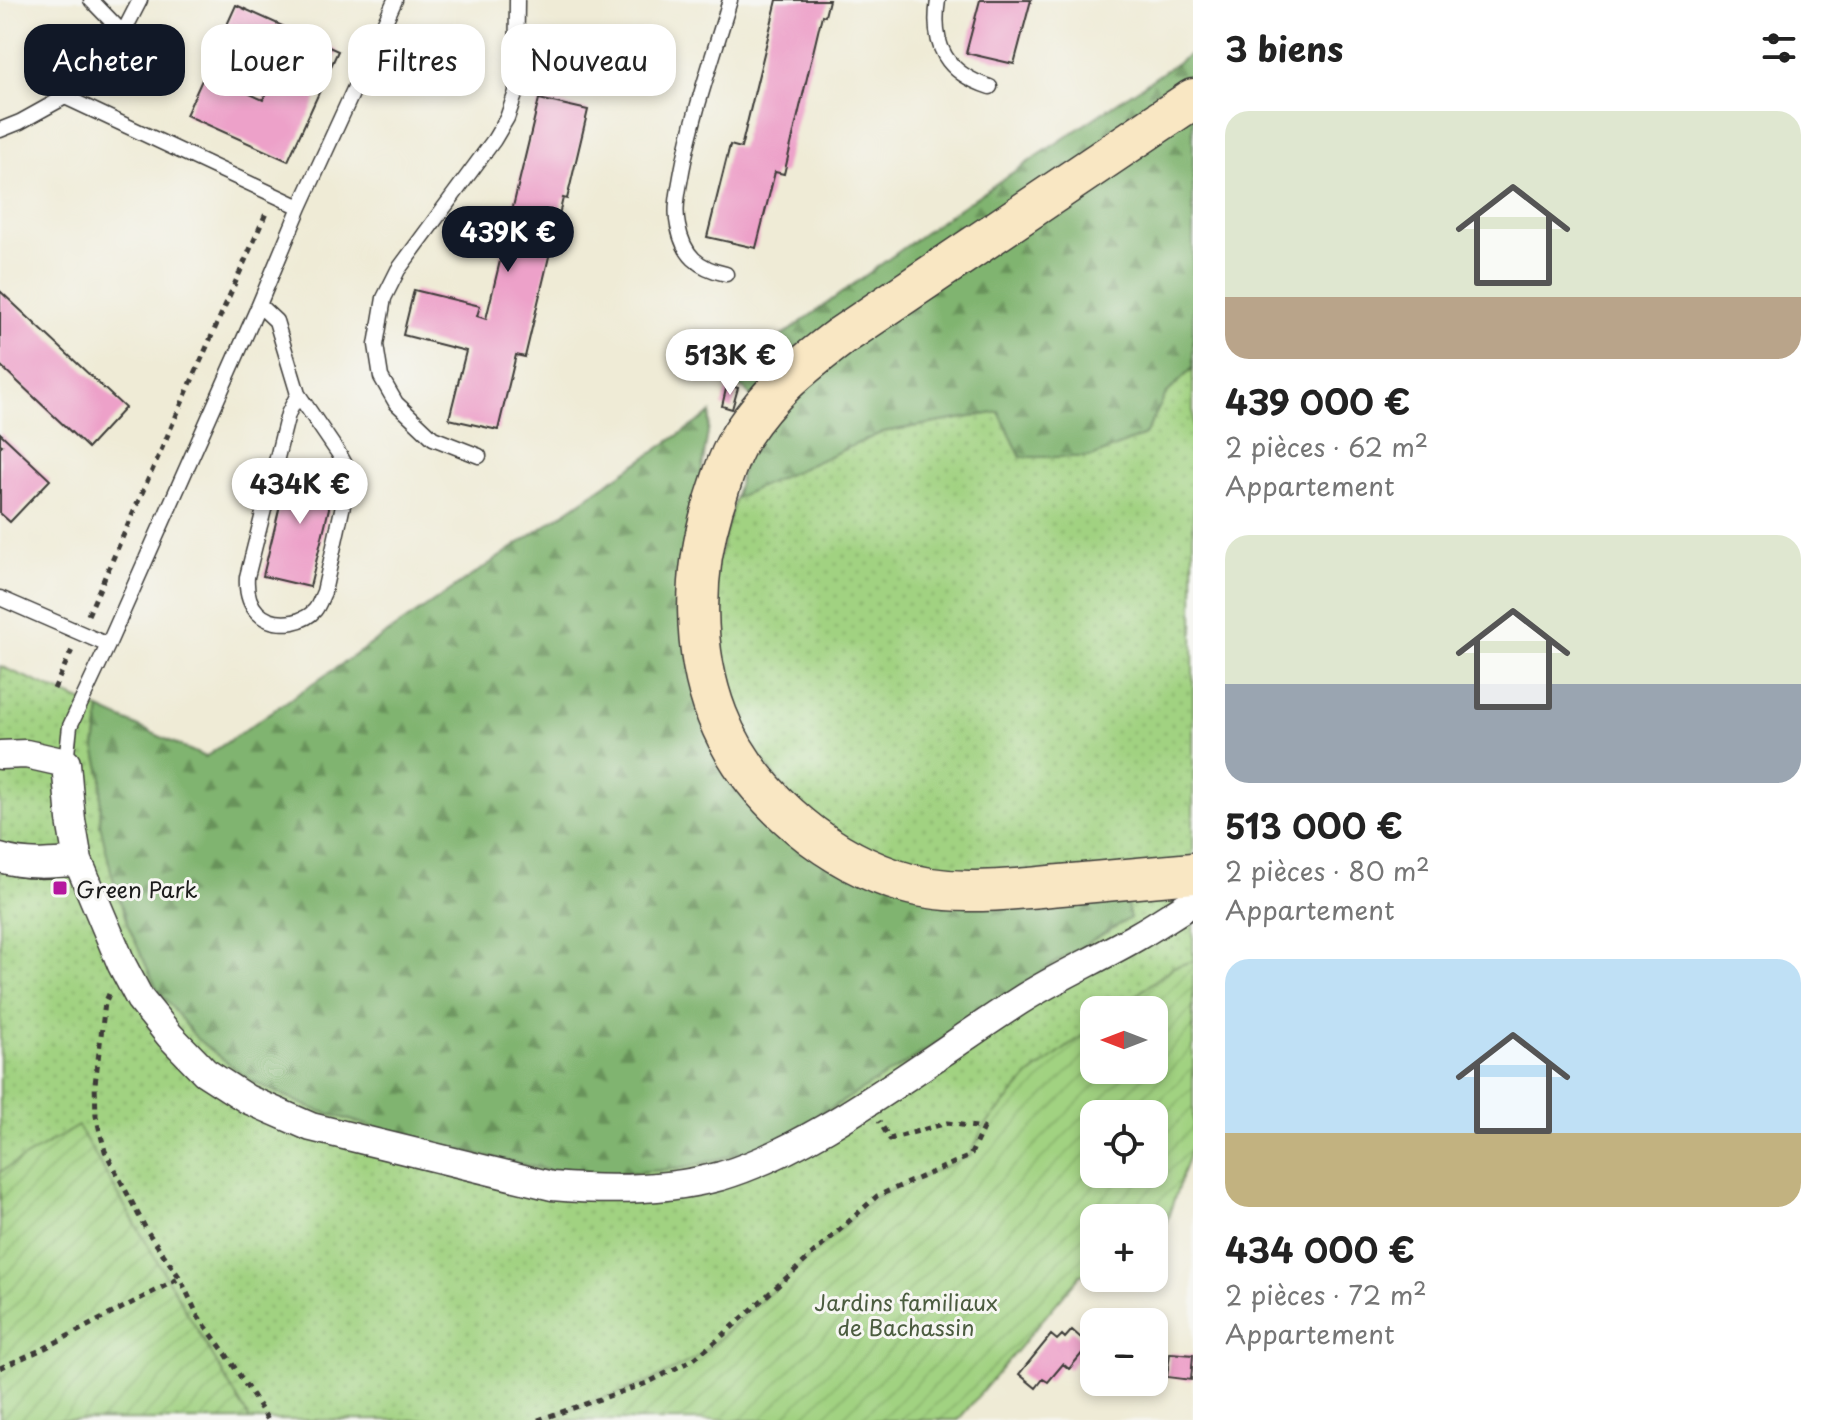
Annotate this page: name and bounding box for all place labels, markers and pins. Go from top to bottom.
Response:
pin: 439K € [443,206,573,274]
pin: 513K € [665,329,795,397]
pin: 434K € [235,458,365,526]
place label: Green Park [76,872,198,905]
marker: Green Park [51,879,69,897]

